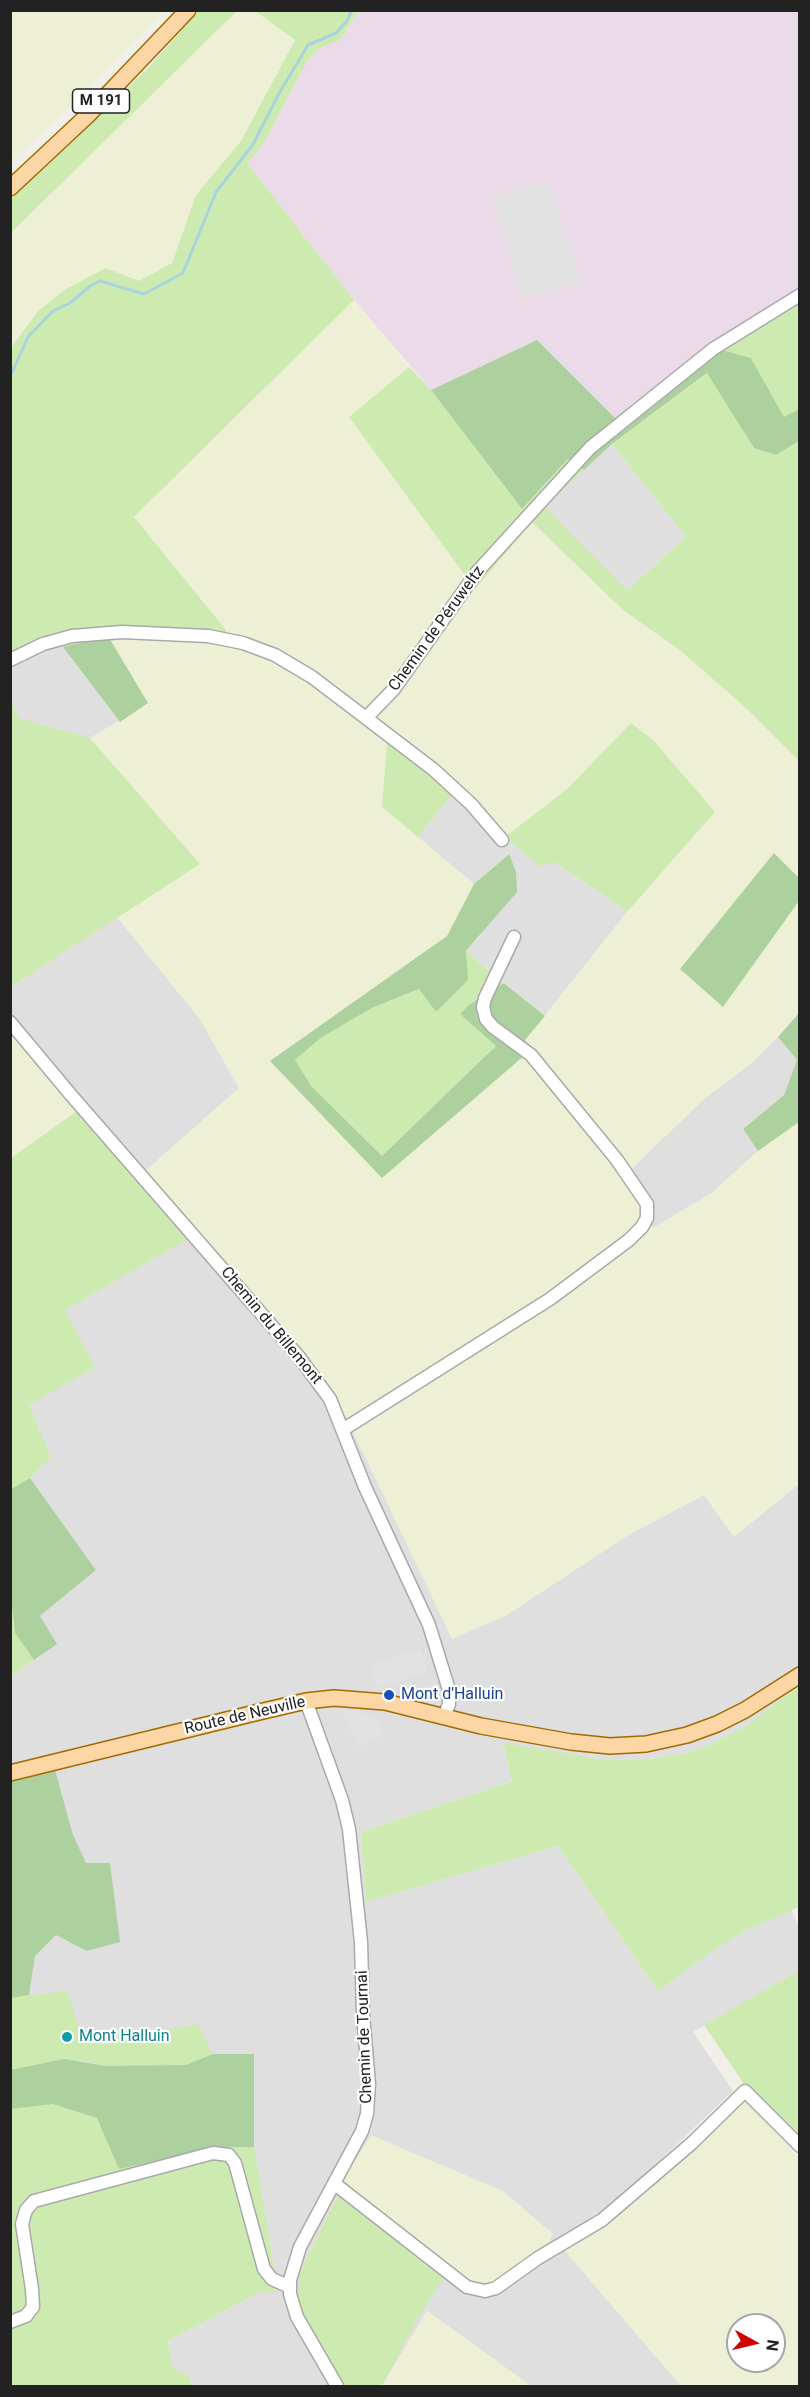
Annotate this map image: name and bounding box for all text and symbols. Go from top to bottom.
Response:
road number: M 191 [72,89,130,113]
street label: Chemin de Péruweltz [385,563,489,695]
street label: Chemin du Billemont [216,1263,326,1389]
place label: Mont d'Halluin [401,1685,503,1705]
marker: Mont d'Halluin [382,1688,396,1702]
street label: Route de Neuville [183,1693,307,1739]
street label: Chemin de Tournai [353,1970,377,2104]
place label: Mont Halluin [79,2027,170,2047]
marker: Mont Halluin [60,2030,74,2044]
north arrow [726,2313,786,2373]
text: N [762,2338,783,2352]

